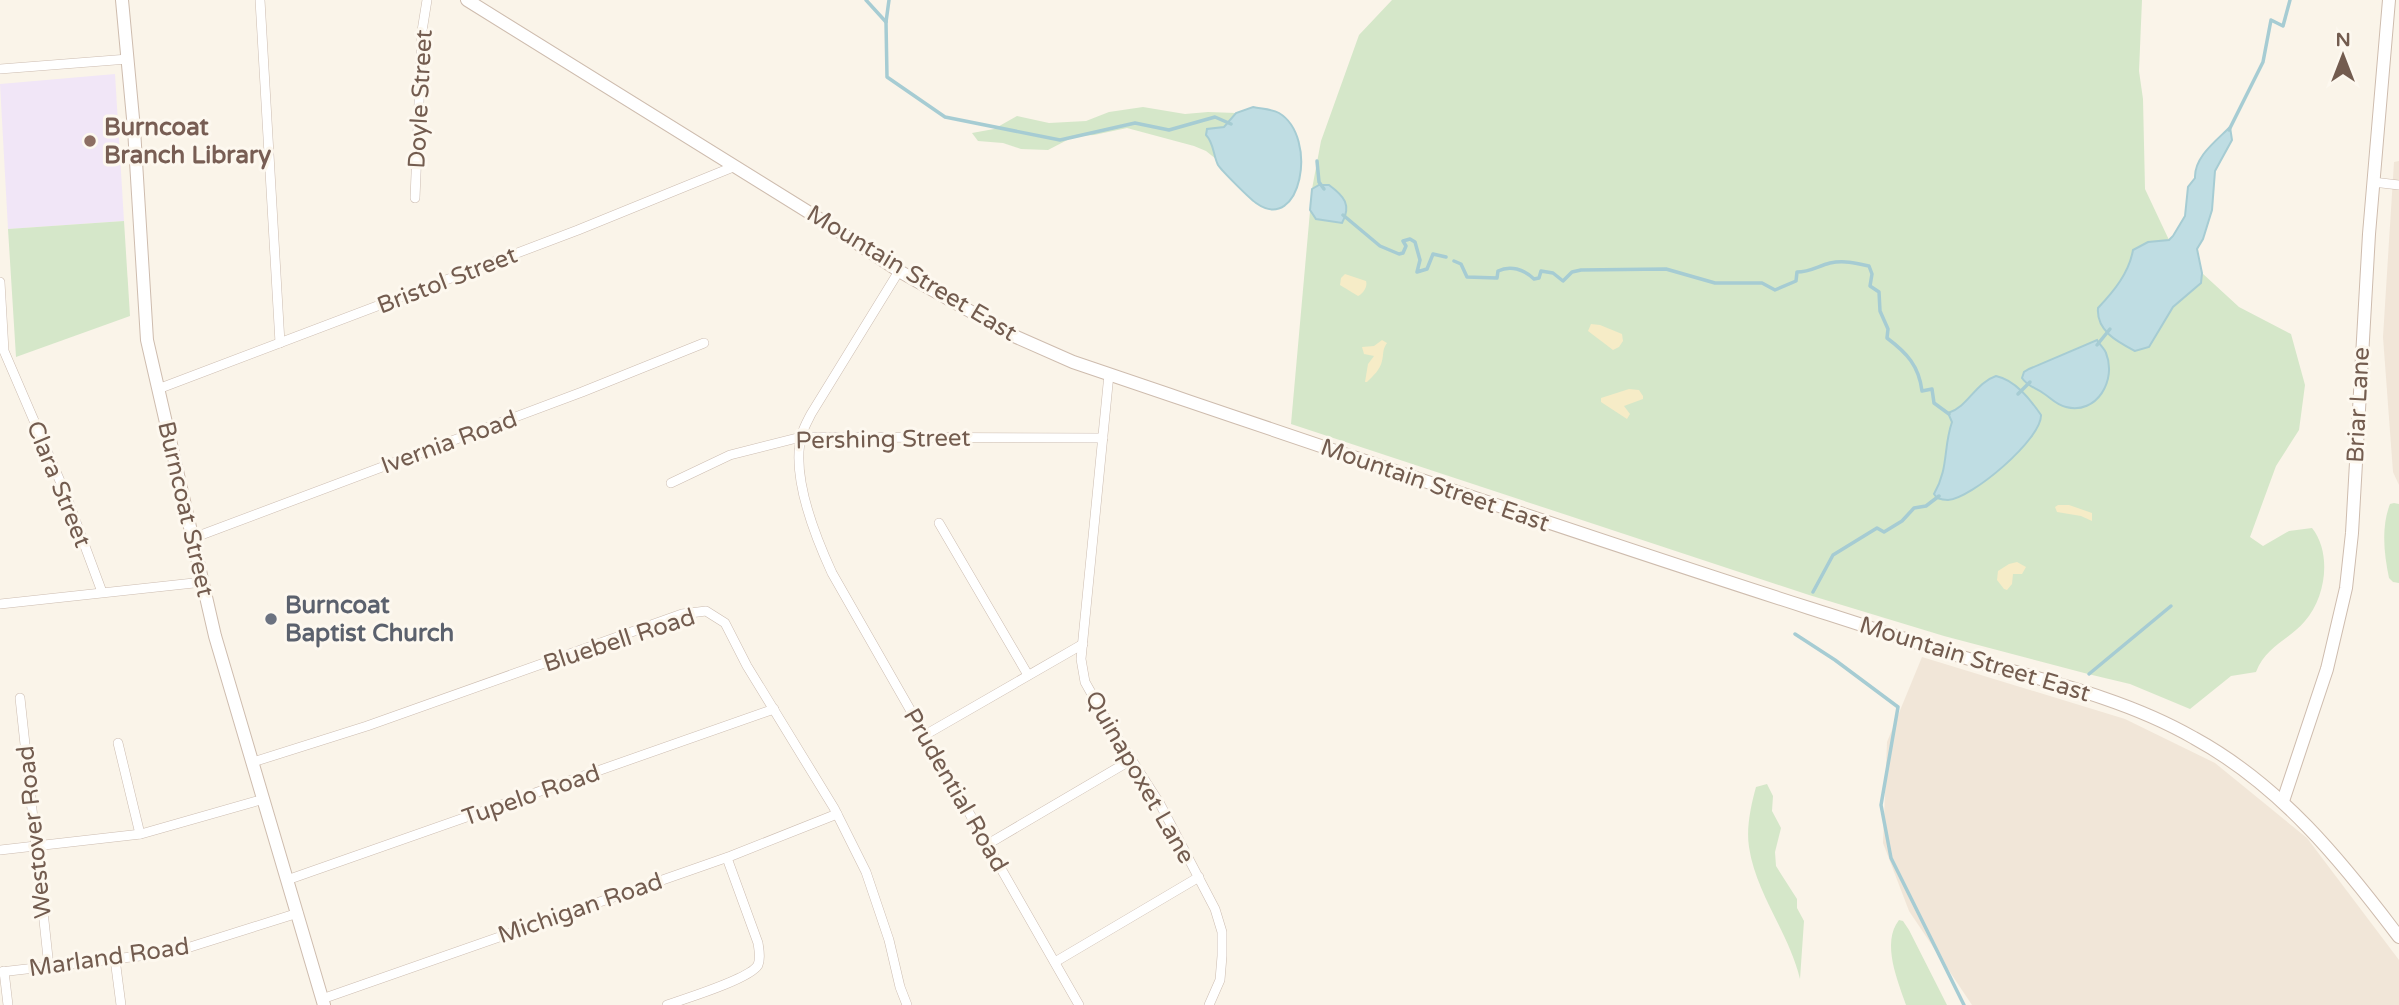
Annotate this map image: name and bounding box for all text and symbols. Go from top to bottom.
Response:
north arrow [2308,21,2378,91]
street label: Doyle Street [402,29,439,169]
text: N [2335,29,2351,51]
place label: Burncoat Branch Library [104,113,271,170]
marker: Burncoat Branch Library [82,133,98,149]
street label: Mountain Street East [801,199,1022,348]
street label: Bristol Street [373,241,521,320]
street label: Briar Lane [2341,346,2376,464]
street label: Ivernia Road [377,404,521,480]
street label: Clara Street [20,417,97,552]
street label: Burncoat Street [151,418,220,600]
street label: Pershing Street [795,423,971,456]
street label: Mountain Street East [1317,433,1553,538]
place label: Burncoat Baptist Church [285,591,454,648]
street label: Bluebell Road [540,602,699,679]
marker: Burncoat Baptist Church [263,611,279,627]
street label: Mountain Street East [1856,611,2094,708]
street label: Quinapoxet Lane [1078,686,1201,869]
street label: Prudential Road [897,703,1014,877]
street label: Westover Road [11,744,58,920]
street label: Tupelo Road [459,758,604,833]
street label: Michigan Road [494,867,666,950]
street label: Marland Road [27,932,191,983]

